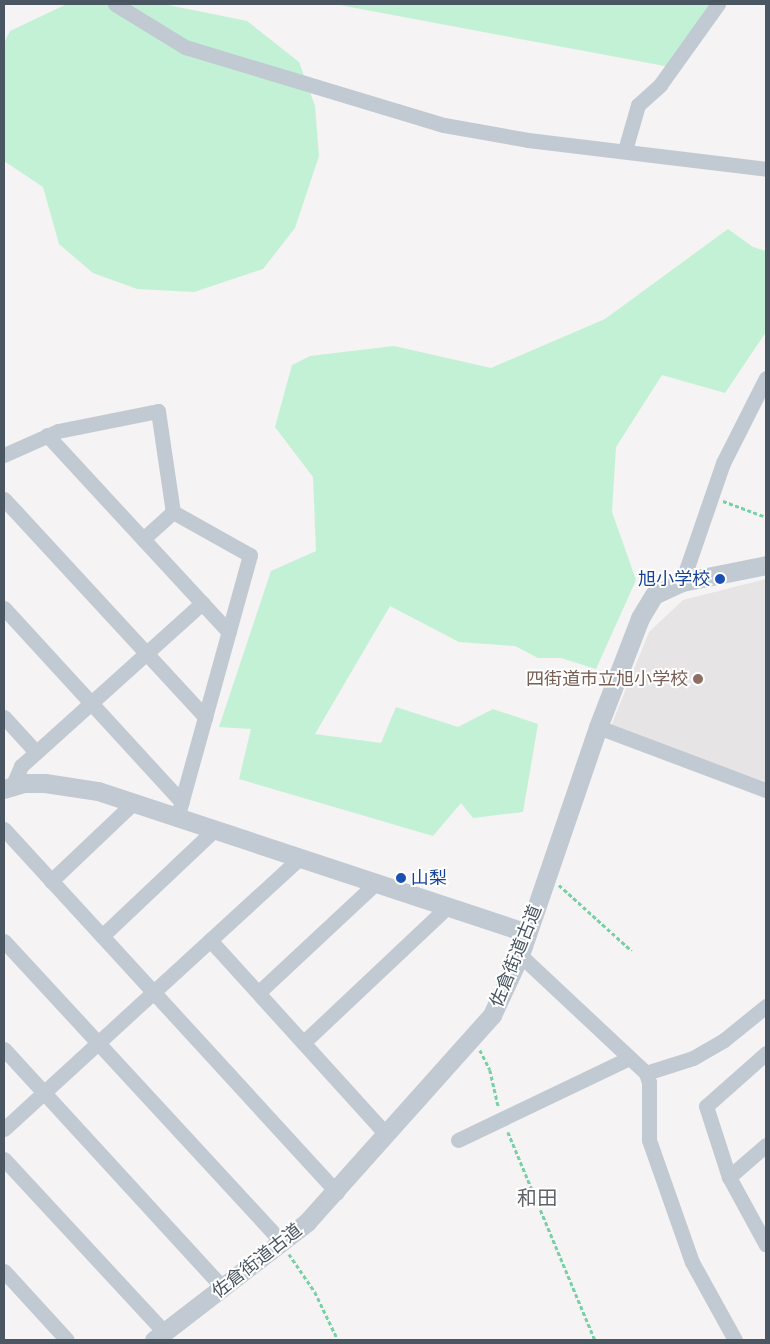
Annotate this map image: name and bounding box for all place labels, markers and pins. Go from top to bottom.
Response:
place label: 旭小学校 [638,568,710,590]
marker: 旭小学校 [714,573,726,585]
place label: 四街道市立旭小学校 [526,668,688,690]
marker: 四街道市立旭小学校 [692,673,704,685]
place label: 山梨 [411,867,447,889]
marker: 山梨 [395,872,407,884]

